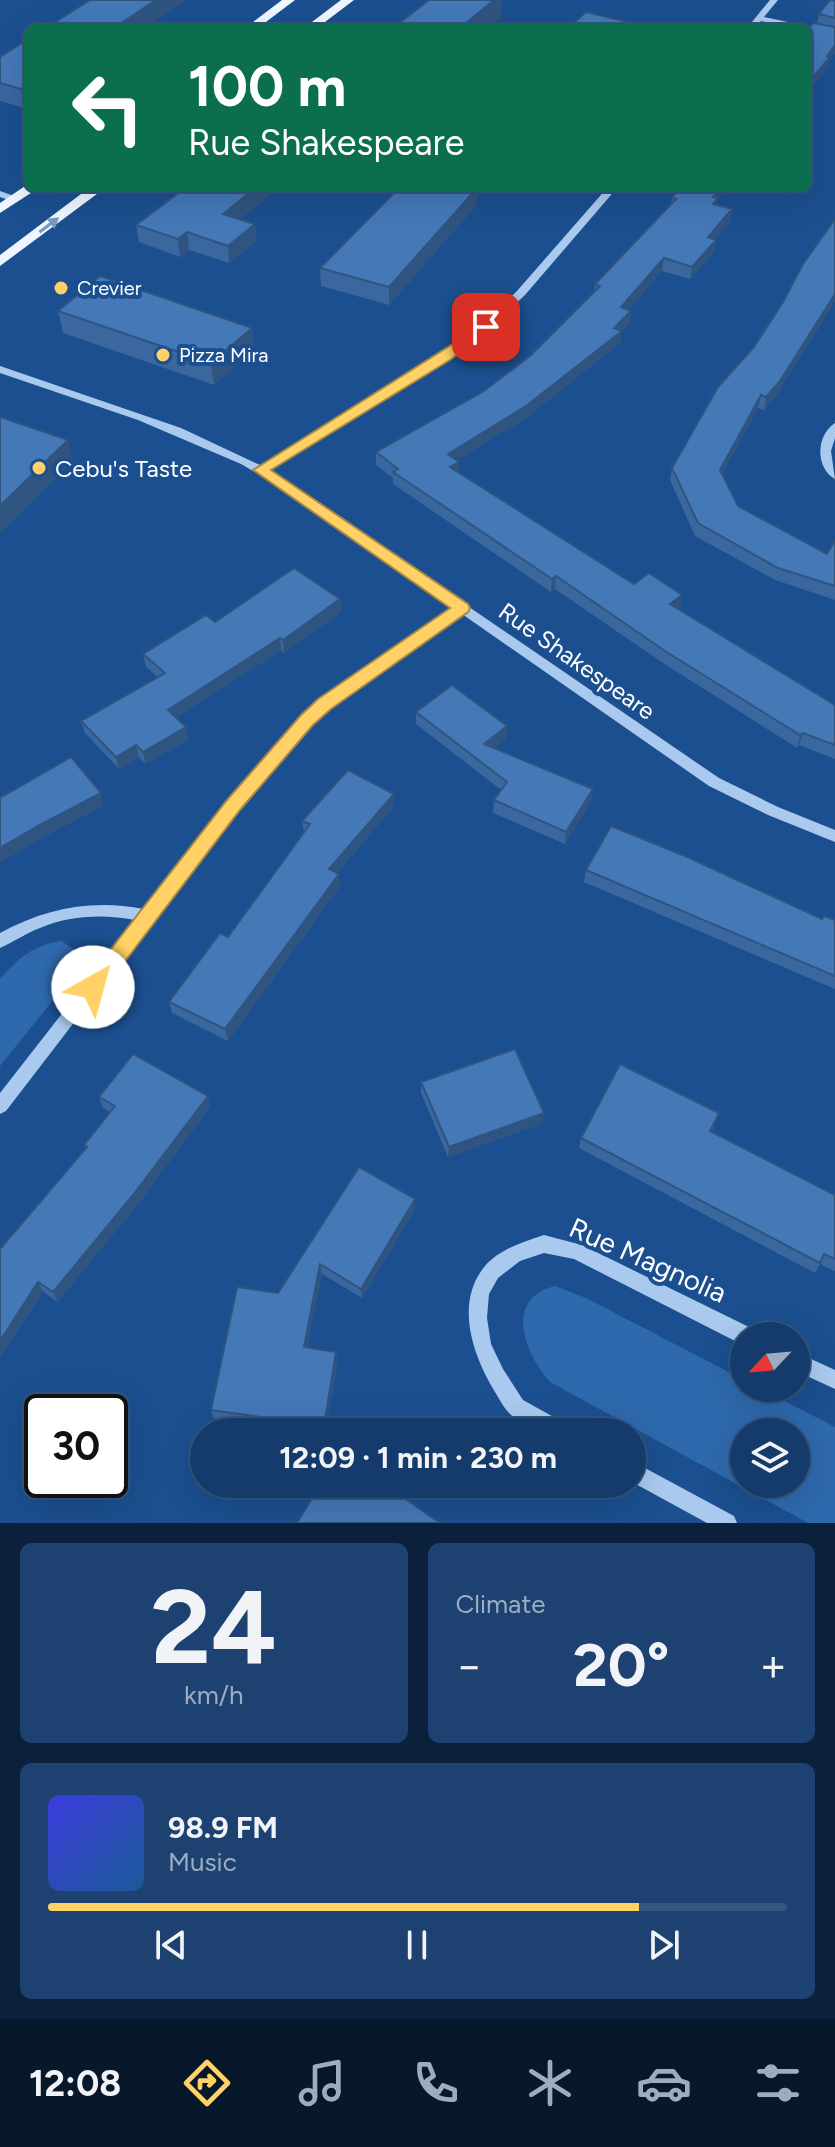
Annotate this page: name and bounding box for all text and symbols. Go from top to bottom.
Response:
text: 100 m [188,53,346,120]
icon: left [56,56,160,160]
text: Rue Shakespeare [188,121,464,164]
one-way arrow [39,218,59,234]
place label: Crevier [77,276,142,300]
marker: Crevier [52,279,70,297]
pin [452,293,520,361]
icon: arrive [464,305,508,349]
place label: Pizza Mira [179,343,269,367]
marker: Pizza Mira [154,346,172,364]
place label: Cebu's Taste [55,454,192,483]
marker: Cebu's Taste [30,459,48,477]
street label: Rue Shakespeare [493,596,661,726]
position arrow [51,945,135,1029]
street label: Rue Magnolia [564,1210,732,1310]
north arrow [730,1322,810,1402]
map controls [730,1322,810,1498]
speed limit sign: 30 [24,1394,128,1498]
button: layers [730,1418,810,1498]
text: 12:09 · 1 min · 230 m [279,1439,557,1476]
text: 24 [151,1564,277,1689]
text: Climate [456,1588,545,1620]
text: 20° [573,1629,669,1701]
text: − [456,1639,483,1692]
text: + [760,1639,787,1692]
text: km/h [184,1679,243,1711]
text: 98.9 FM [168,1809,278,1846]
text: Music [168,1846,237,1878]
icon: previous [149,1923,193,1967]
icon: pause [395,1923,439,1967]
icon: next [642,1923,686,1967]
icon: directions [179,2055,235,2111]
icon: music [294,2055,350,2111]
icon: phone [408,2055,464,2111]
icon: climate [522,2055,578,2111]
icon: car [636,2055,692,2111]
icon: filters [750,2055,806,2111]
text: 12:08 [29,2062,121,2105]

